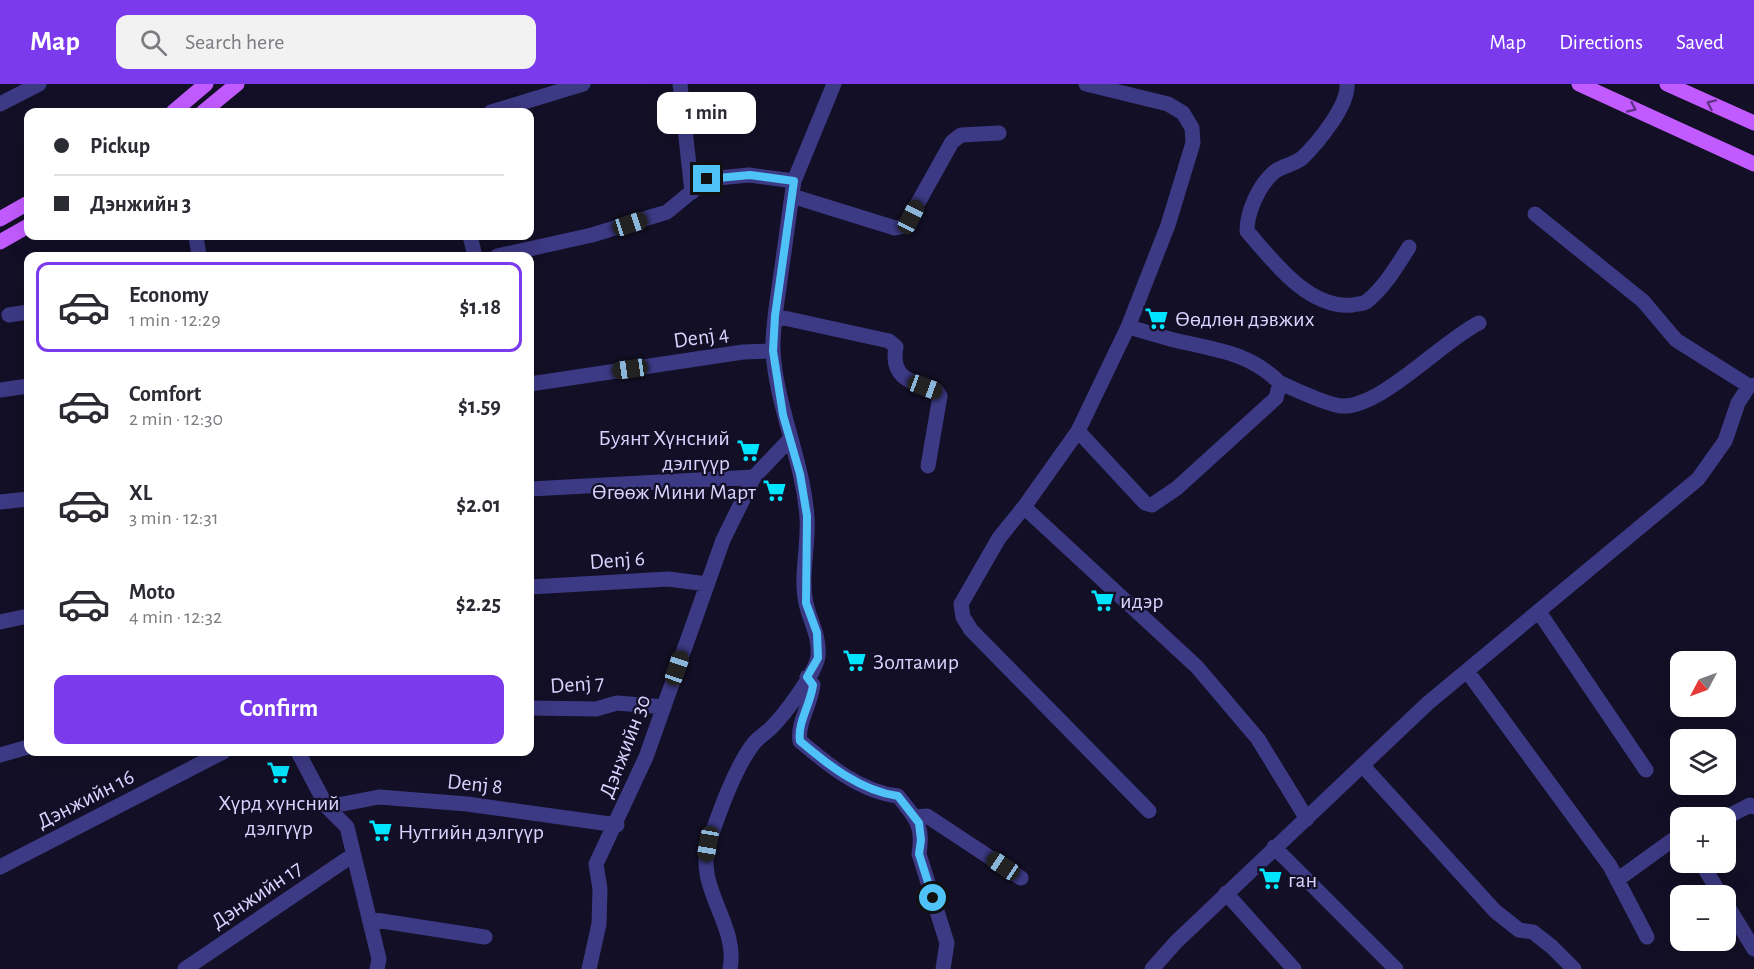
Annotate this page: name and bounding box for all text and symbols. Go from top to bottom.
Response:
search box [116,15,536,69]
icon: search [137,26,170,59]
text: Map [30,28,80,56]
text: Search here [185,31,284,53]
text: Map [1490,32,1526,53]
text: Directions [1559,32,1643,53]
text: Saved [1676,32,1724,53]
callout: 1 min [658,92,756,134]
one-way arrow [1706,99,1717,111]
one-way arrow [1626,101,1637,113]
text: 1 min [685,103,728,123]
text: Pickup [90,135,150,157]
route end [693,165,720,192]
text: Дэнжийн 3 [90,193,191,215]
car [895,197,927,237]
car [610,210,650,238]
icon: car [57,280,111,334]
text: Economy [129,284,209,306]
text: $1.18 [459,296,501,318]
supermarket icon: Өөдлөн дэвжих [1144,305,1170,331]
place label: Өөдлөн дэвжих [1175,308,1315,330]
text: 1 min · 12:29 [129,310,221,330]
street label: Denj 4 [672,322,730,352]
car [611,358,649,380]
car [905,372,945,402]
icon: car [57,379,111,433]
text: Comfort [129,383,201,405]
text: $1.59 [458,395,501,417]
text: 2 min · 12:30 [129,409,223,429]
place label: Буянт Хүнсний дэлгүүр [598,427,730,474]
supermarket icon: Буянт Хүнсний дэлгүүр [735,437,761,463]
icon: car [57,478,111,532]
supermarket icon: Өгөөж Мини Март [761,478,787,504]
place label: Өгөөж Мини Март [592,481,757,503]
text: XL [129,482,152,504]
text: $2.01 [456,494,501,516]
text: 3 min · 12:31 [129,508,219,528]
street label: Denj 6 [589,547,646,573]
icon: car [57,577,111,631]
text: Moto [129,581,175,603]
supermarket icon: идэр [1089,587,1115,613]
place label: идэр [1120,590,1163,612]
text: $2.25 [456,593,501,615]
text: 4 min · 12:32 [129,607,222,627]
car [663,648,691,688]
supermarket icon: Золтамир [842,648,868,674]
place label: Золтамир [873,651,959,673]
north arrow [1670,651,1736,717]
map controls [1670,651,1736,951]
street label: Denj 7 [549,671,605,697]
button: Confirm [54,675,504,744]
street label: Дэнжийн 30 [595,692,655,801]
button: layers [1670,729,1736,795]
supermarket icon: Хүрд хүнсний дэлгүүр [266,760,292,786]
street label: Дэнжийн 16 [33,765,138,833]
street label: Denj 8 [446,770,504,798]
place label: Хүрд хүнсний дэлгүүр [218,792,340,839]
button: + [1670,807,1736,873]
supermarket icon: Нутгийн дэлгүүр [367,818,393,844]
place label: Нутгийн дэлгүүр [398,821,544,843]
car [696,825,720,863]
car [983,848,1023,884]
street label: Дэнжийн 17 [207,856,306,933]
supermarket icon: ган [1257,866,1283,892]
place label: ган [1288,869,1317,891]
route start [919,884,946,911]
button: − [1670,885,1736,951]

